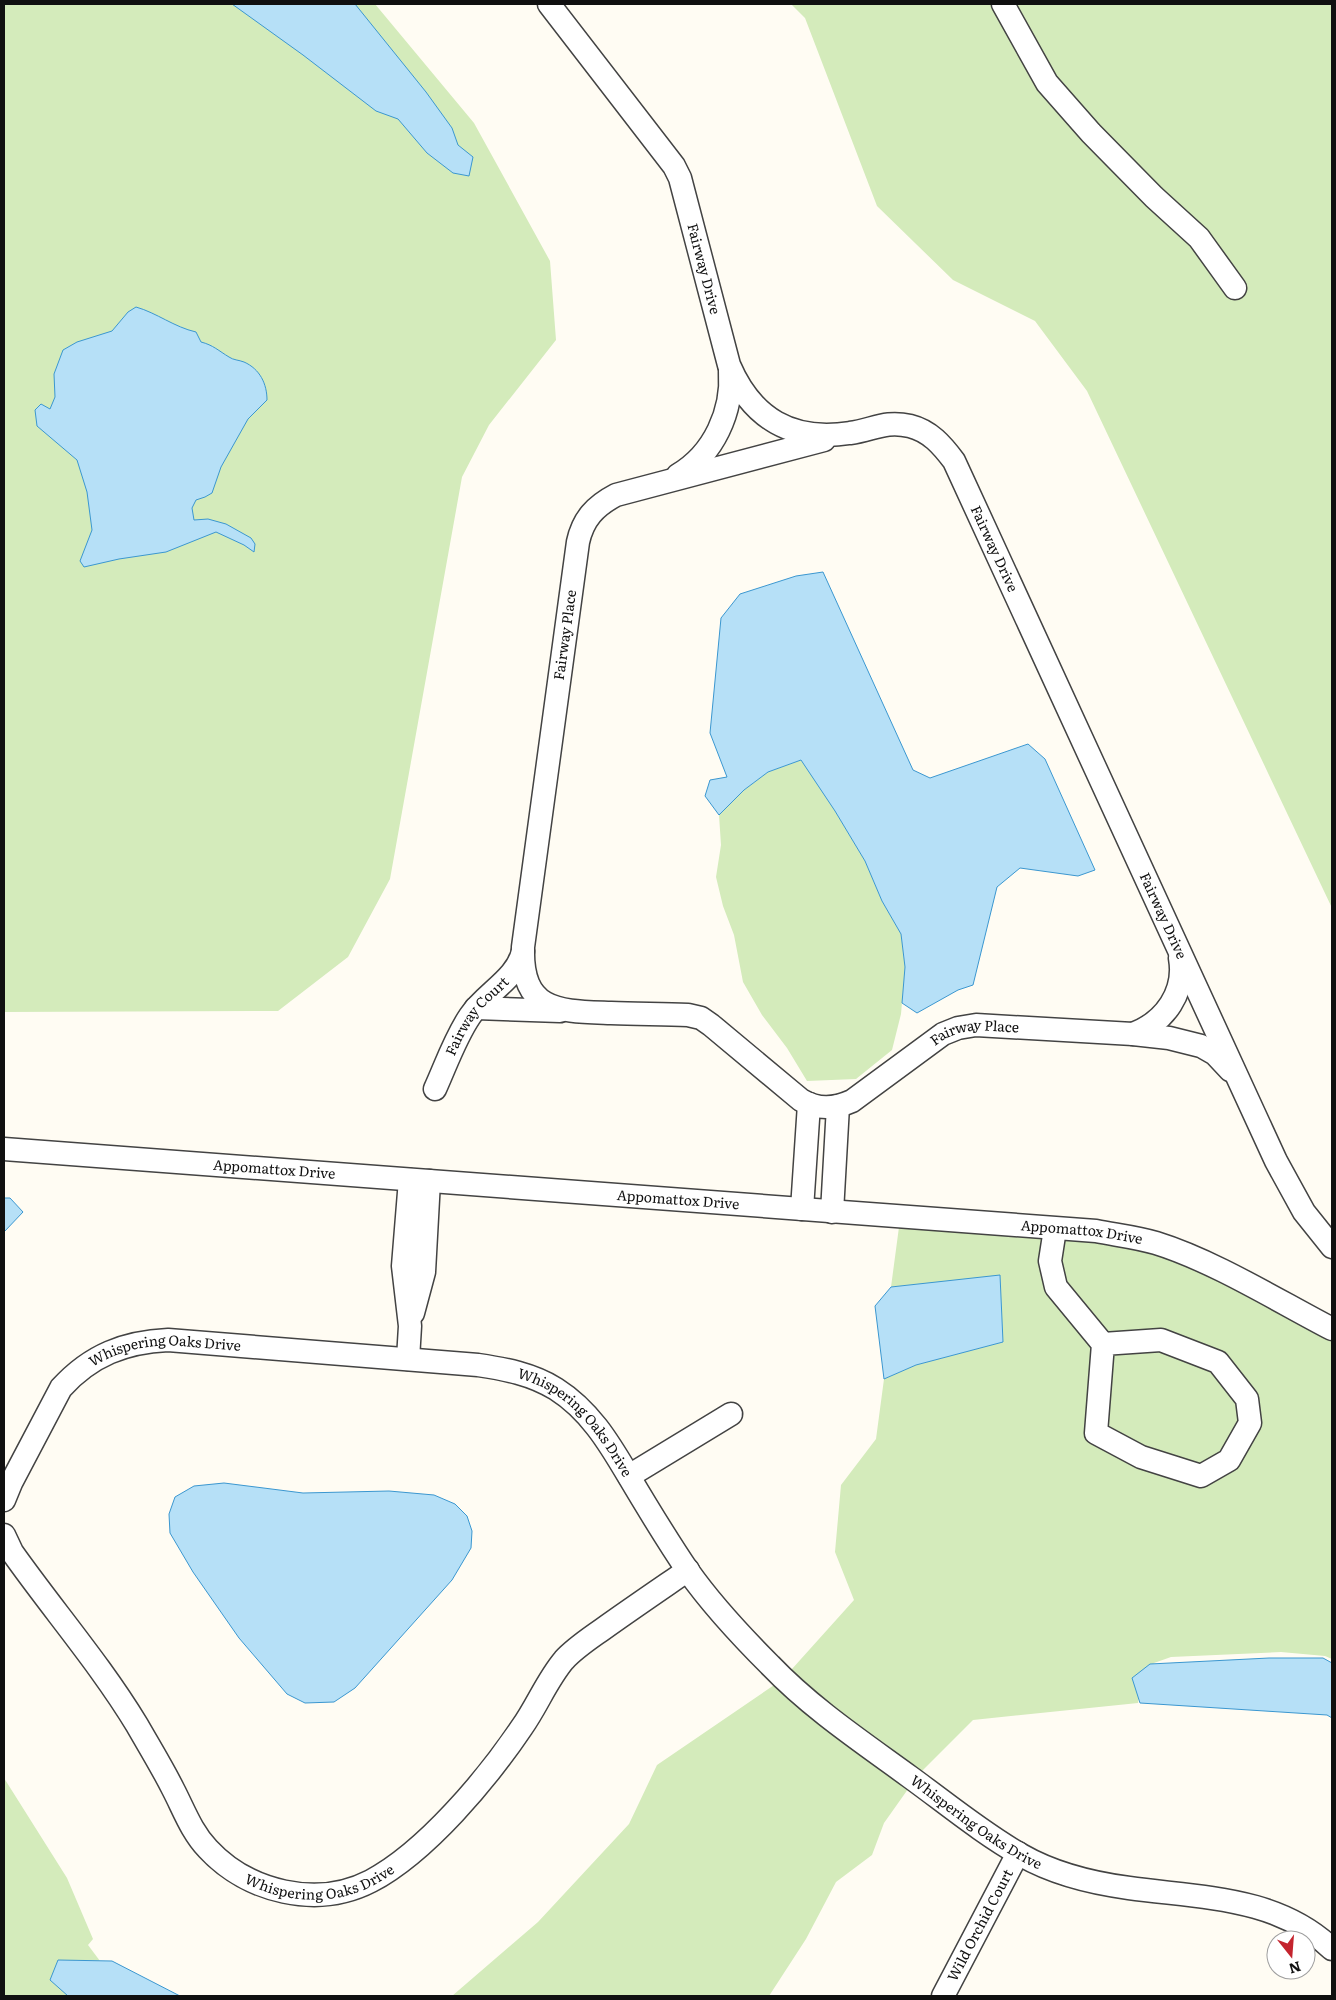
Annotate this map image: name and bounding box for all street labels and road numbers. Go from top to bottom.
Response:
street label: Fairway Drive [683,221,726,316]
street label: Fairway Drive [967,502,1024,595]
street label: Fairway Place [548,588,580,681]
street label: Fairway Drive [1135,869,1193,962]
street label: Fairway Court [440,971,513,1058]
street label: Fairway Place [925,1014,1020,1049]
street label: Appomattox Drive [212,1154,336,1183]
street label: Appomattox Drive [616,1184,740,1213]
street label: Appomattox Drive [1020,1214,1145,1248]
street label: Whispering Oaks Drive [85,1329,242,1370]
street label: Whispering Oaks Drive [515,1362,638,1480]
street label: Whispering Oaks Drive [907,1770,1045,1873]
street label: Whispering Oaks Drive [242,1859,398,1904]
street label: Wild Orchid Court [942,1865,1017,1984]

